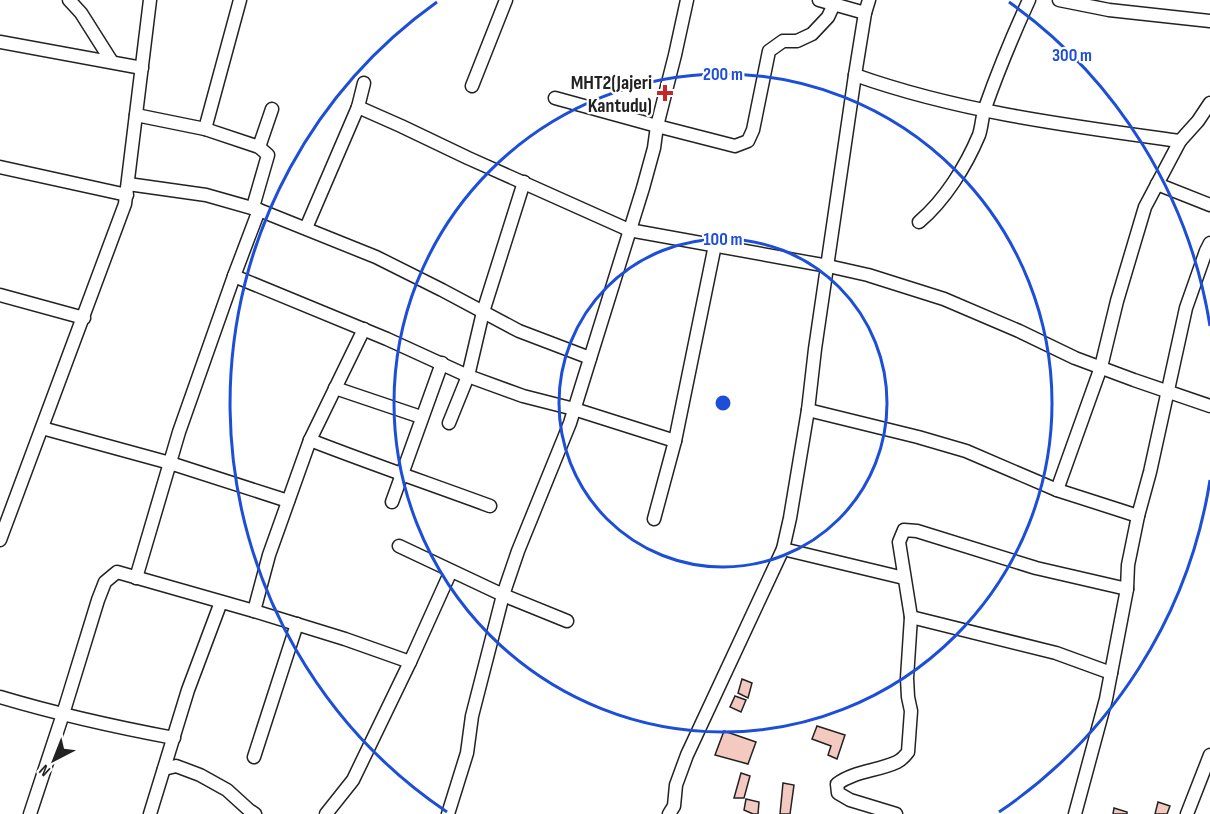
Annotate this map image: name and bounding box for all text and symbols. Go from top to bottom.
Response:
text: 300 m [1052,45,1092,66]
text: 200 m [703,64,743,85]
place label: MHT2(Jajeri Kantudu) [571,71,652,118]
marker: MHT2(Jajeri Kantudu) [656,84,674,102]
text: 100 m [704,229,743,250]
centre of rings [713,393,733,413]
north arrow [24,730,84,790]
text: N [35,760,54,780]

